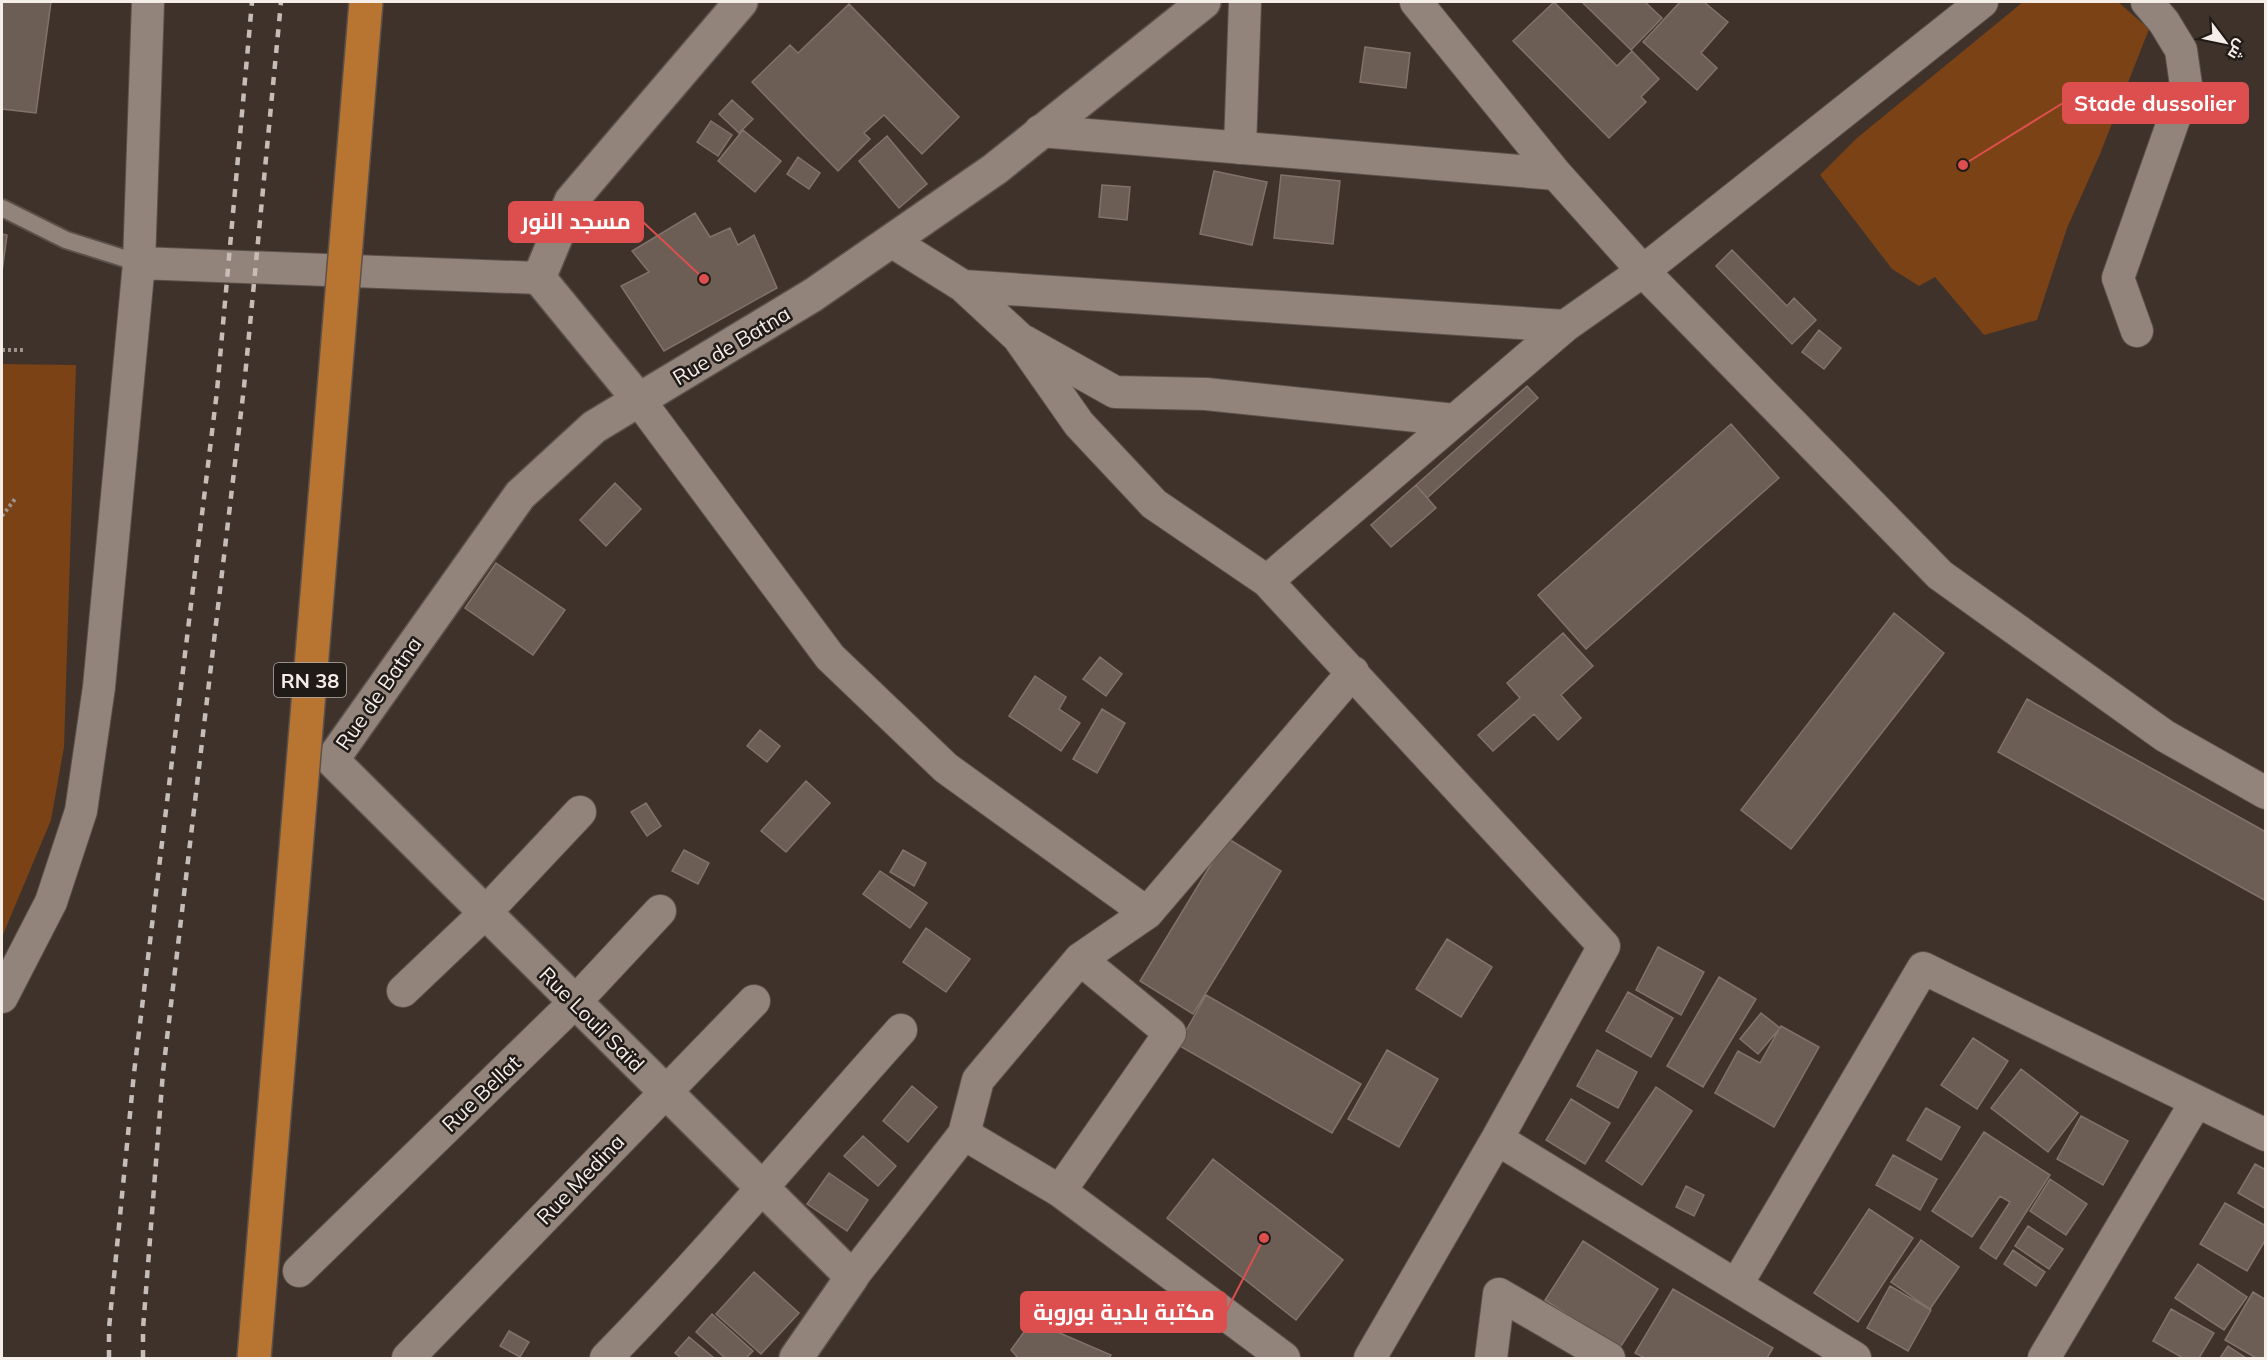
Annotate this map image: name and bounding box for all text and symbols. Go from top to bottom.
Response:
north arrow [2195,12,2255,72]
text: ش [2224,36,2252,64]
callout: Stade dussolier [2063,83,2248,123]
text: Stade dussolier [2074,89,2236,117]
callout: مسجد النور [509,202,643,242]
text: مسجد النور [520,207,631,235]
street label: Rue de Batna [668,300,794,390]
street label: Rue de Batna [329,631,427,755]
road number: RN 38 [274,663,346,697]
street label: Rue Louli Saïd [534,961,650,1077]
street label: Rue Bellat [436,1049,526,1137]
street label: Rue Medina [531,1128,629,1230]
callout: مكتبة بلدية بوروبة [1021,1292,1226,1332]
text: مكتبة بلدية بوروبة [1033,1298,1215,1326]

